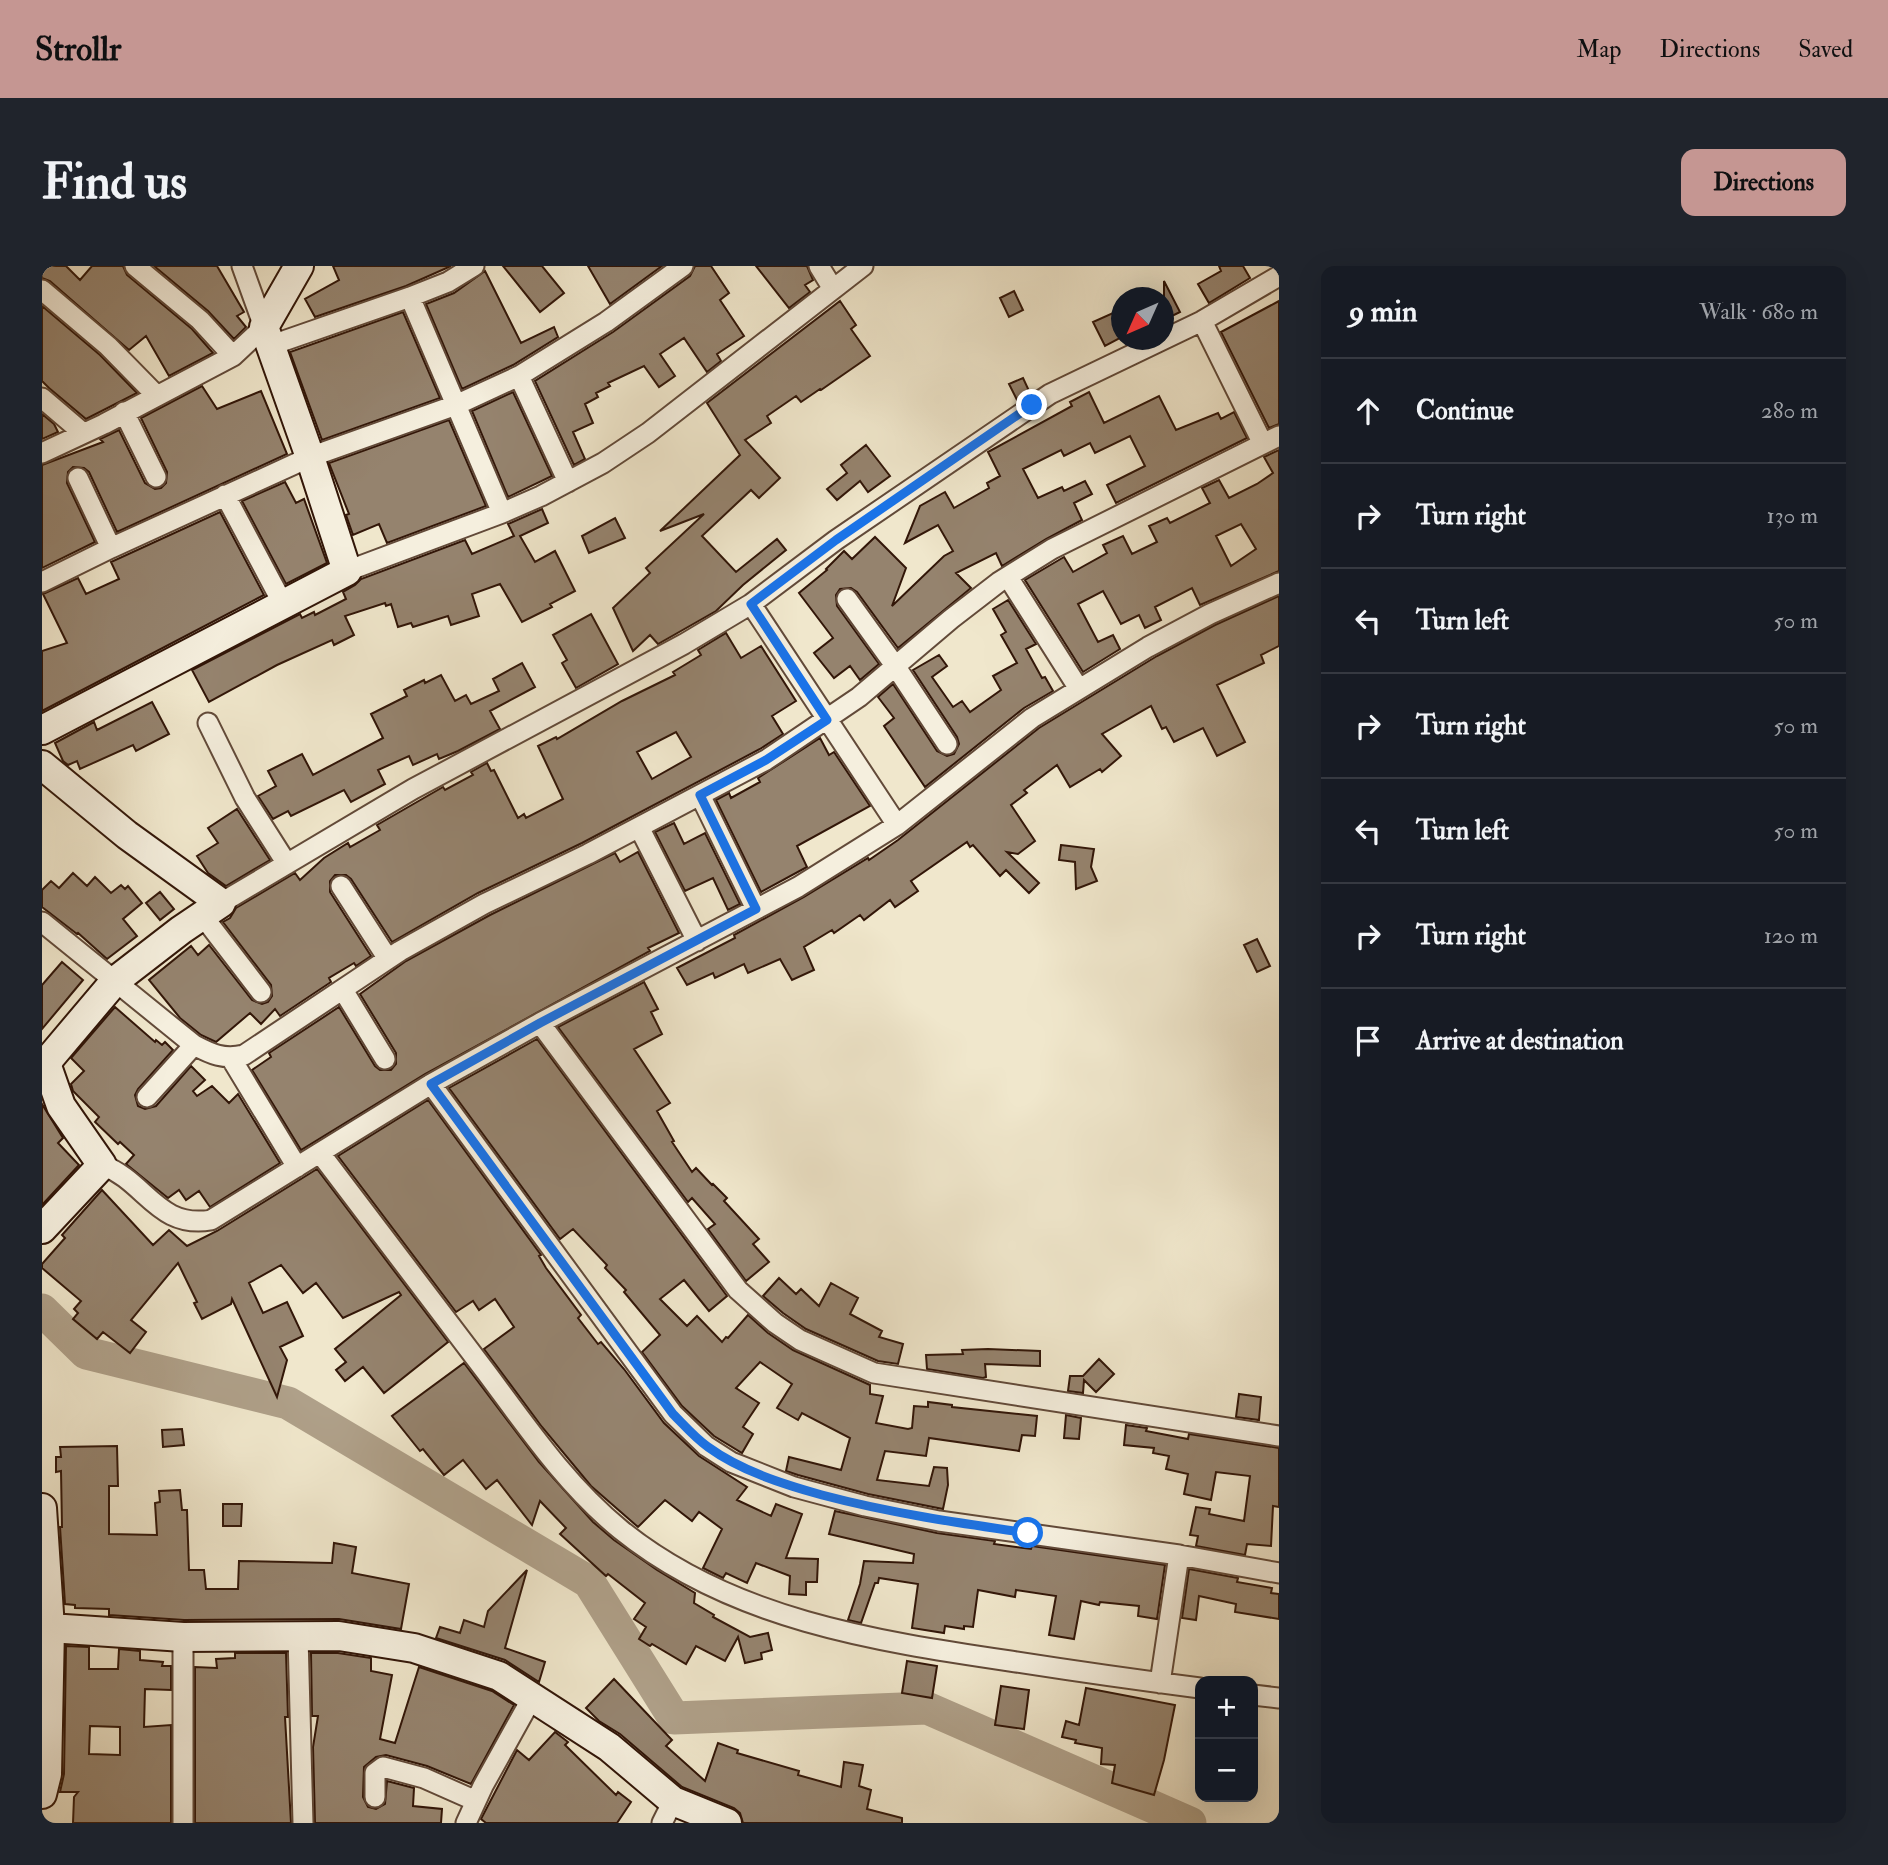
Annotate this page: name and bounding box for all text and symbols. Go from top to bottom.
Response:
text: Strollr [35,29,121,70]
text: Map [1576,34,1621,65]
text: Directions [1659,34,1760,65]
text: Saved [1798,34,1853,65]
button: Directions [1681,149,1846,216]
text: Find us [42,152,187,213]
north arrow [1111,287,1174,350]
text: 9 min [1349,293,1417,330]
text: Walk · 680 m [1699,297,1818,326]
route end [1016,389,1047,420]
icon: ahead [1349,392,1387,430]
text: Continue [1416,395,1514,427]
text: 280 m [1761,396,1818,425]
icon: right [1349,497,1387,535]
text: Turn right [1416,500,1526,532]
text: 130 m [1766,501,1818,530]
icon: left [1349,602,1387,640]
text: Turn left [1416,605,1509,637]
text: 50 m [1774,606,1818,635]
icon: right [1349,707,1387,745]
text: Turn right [1416,710,1526,742]
text: 50 m [1774,711,1818,740]
icon: left [1349,812,1387,850]
text: Turn left [1416,815,1509,847]
text: 50 m [1774,816,1818,845]
icon: right [1349,917,1387,955]
text: Turn right [1416,920,1526,952]
text: 120 m [1764,921,1818,950]
icon: arrive [1349,1022,1387,1060]
text: Arrive at destination [1416,1025,1624,1057]
route start [1012,1517,1043,1548]
map controls [1195,1676,1258,1802]
button: + [1195,1676,1258,1739]
button: − [1195,1739,1258,1802]

